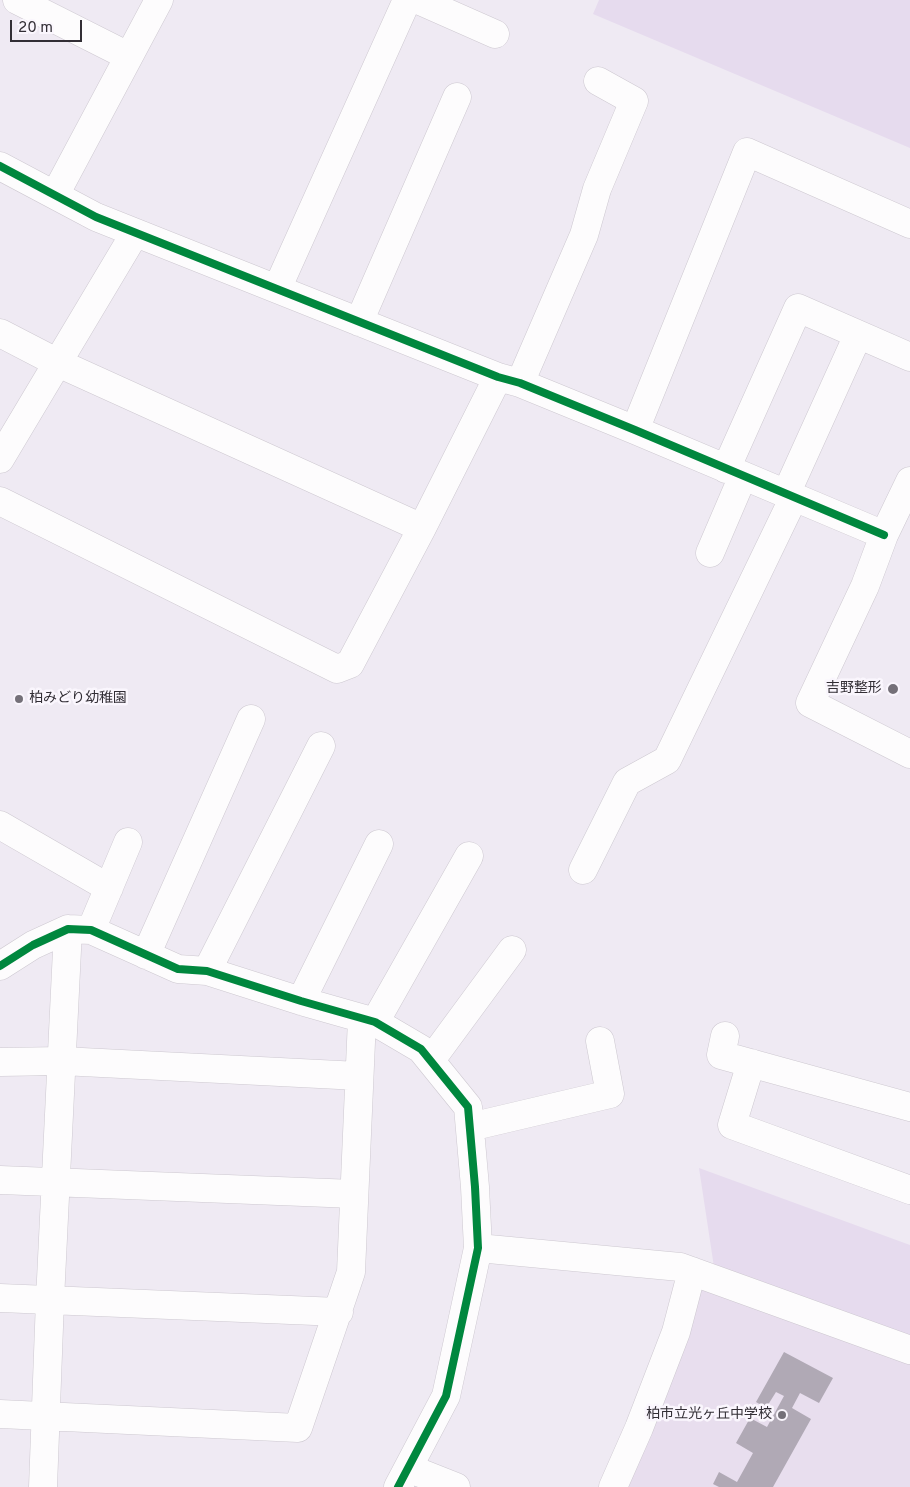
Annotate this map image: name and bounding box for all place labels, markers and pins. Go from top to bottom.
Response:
place label: 吉野整形 [826,681,882,697]
marker: 吉野整形 [886,682,900,696]
place label: 柏みどり幼稚園 [29,691,127,707]
marker: 柏みどり幼稚園 [13,693,25,705]
place label: 柏市立光ヶ丘中学校 [646,1407,772,1423]
marker: 柏市立光ヶ丘中学校 [776,1409,788,1421]

